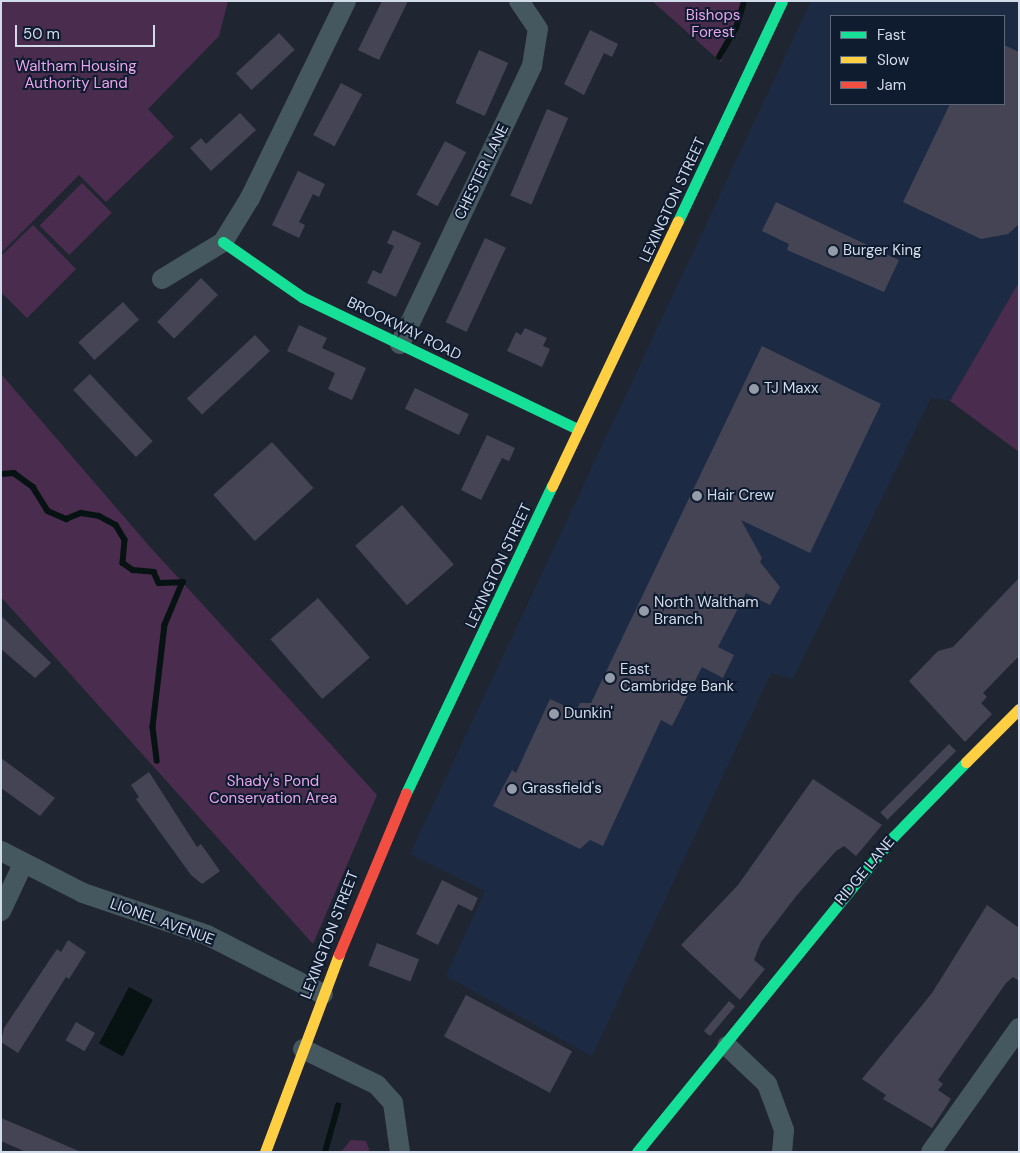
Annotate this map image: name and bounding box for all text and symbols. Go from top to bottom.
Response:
park label: Bishops Forest [686,6,740,41]
scale bar [18,15,158,47]
legend [830,15,1005,105]
text: 50 m [23,24,60,44]
text: Fast [877,25,906,45]
text: Slow [877,50,909,70]
park label: Waltham Housing Authority Land [15,57,137,92]
text: Jam [877,75,906,95]
street label: CHESTER LANE [451,121,513,223]
street label: LEXINGTON STREET [636,135,710,265]
place label: Burger King [843,242,921,260]
marker: Burger King [827,245,839,257]
street label: BROOKWAY ROAD [344,294,464,364]
place label: TJ Maxx [764,380,818,398]
marker: TJ Maxx [748,383,760,395]
place label: Hair Crew [707,487,774,505]
marker: Hair Crew [691,490,703,502]
street label: LEXINGTON STREET [462,501,536,631]
place label: North Waltham Branch [654,593,759,628]
marker: North Waltham Branch [638,605,650,617]
place label: East Cambridge Bank [620,660,734,695]
marker: East Cambridge Bank [604,672,616,684]
place label: Dunkin' [564,705,613,723]
marker: Dunkin' [548,708,560,720]
park label: Shady's Pond Conservation Area [209,772,337,807]
place label: Grassfield's [522,780,602,798]
marker: Grassfield's [506,783,518,795]
street label: RIDGE LANE [831,833,899,909]
street label: LEXINGTON STREET [297,868,363,1002]
street label: LIONEL AVENUE [108,895,216,949]

